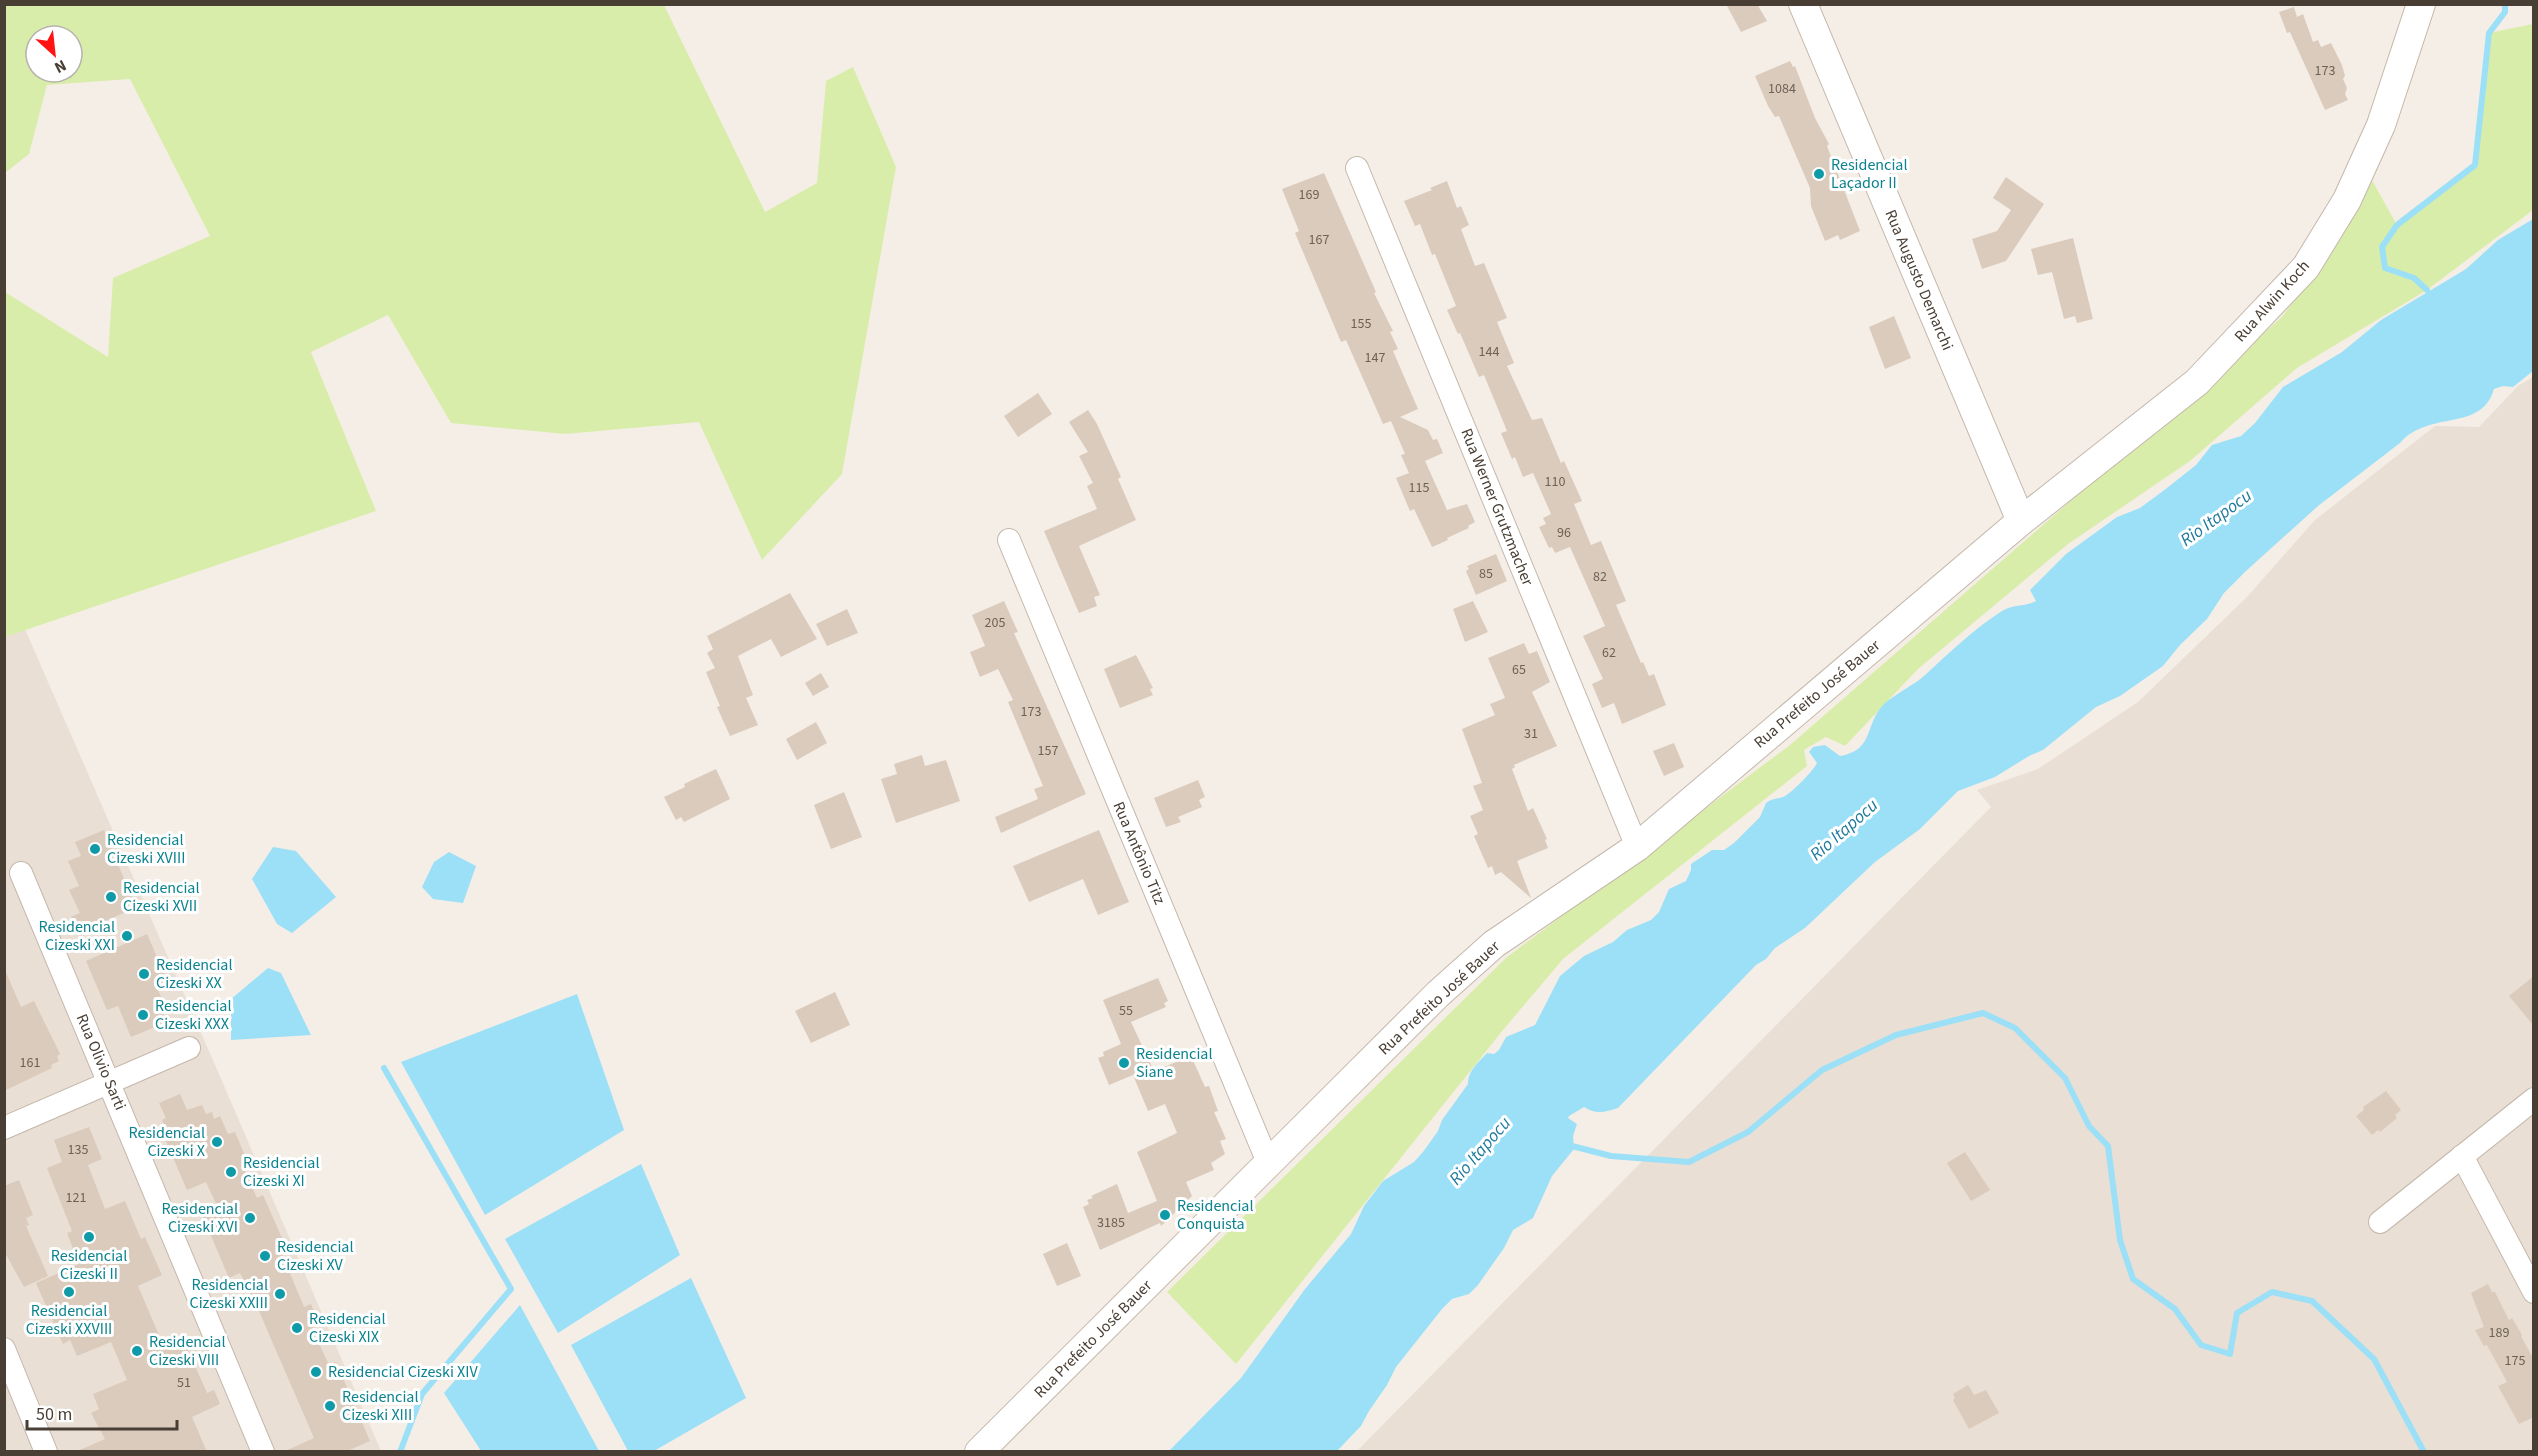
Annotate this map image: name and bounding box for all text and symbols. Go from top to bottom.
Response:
north arrow [24,24,84,84]
text: N [51,54,70,79]
house number: 173 [2315,61,2335,81]
house number: 1084 [1768,79,1796,99]
place label: Residencial Laçador II [1831,154,1907,194]
marker: Residencial Laçador II [1812,167,1826,181]
house number: 169 [1299,185,1319,205]
street label: Rua Augusto Demarchi [1879,206,1959,354]
house number: 167 [1309,230,1329,250]
street label: Rua Alwin Koch [2229,255,2315,347]
house number: 155 [1351,314,1371,334]
house number: 144 [1479,342,1499,362]
house number: 147 [1365,348,1385,368]
street label: Rua Werner Grutzmacher [1455,425,1539,589]
house number: 110 [1545,472,1565,492]
house number: 115 [1409,478,1429,498]
water label: Rio Itapocu [2175,483,2257,553]
house number: 96 [1557,523,1571,543]
house number: 85 [1479,564,1493,584]
house number: 82 [1593,567,1607,587]
house number: 205 [985,613,1005,633]
street label: Rua Prefeito José Bauer [1749,634,1885,753]
house number: 62 [1602,643,1616,663]
house number: 65 [1512,660,1526,680]
house number: 173 [1021,702,1041,722]
house number: 31 [1524,724,1538,744]
house number: 157 [1038,741,1058,761]
water label: Rio Itapocu [1804,793,1884,867]
street label: Rua Antônio Titz [1107,798,1171,908]
place label: Residencial Cizeski XVIII [107,829,185,869]
marker: Residencial Cizeski XVIII [88,842,102,856]
place label: Residencial Cizeski XVII [123,877,199,917]
marker: Residencial Cizeski XVII [104,890,118,904]
place label: Residencial Cizeski XXI [39,916,115,956]
marker: Residencial Cizeski XXI [120,929,134,943]
street label: Rua Prefeito José Bauer [1373,936,1505,1060]
place label: Residencial Cizeski XX [156,954,232,994]
marker: Residencial Cizeski XX [137,967,151,981]
place label: Residencial Cizeski XXX [155,995,231,1035]
house number: 55 [1119,1001,1133,1021]
marker: Residencial Cizeski XXX [136,1008,150,1022]
street label: Rua Olivio Sarti [71,1011,131,1113]
place label: Residencial Siane [1136,1043,1212,1083]
house number: 161 [20,1053,40,1073]
marker: Residencial Siane [1117,1056,1131,1070]
water label: Rio Itapocu [1443,1111,1517,1191]
place label: Residencial Cizeski X [129,1122,205,1162]
marker: Residencial Cizeski X [210,1135,224,1149]
house number: 135 [68,1140,88,1160]
place label: Residencial Cizeski XI [243,1152,319,1192]
marker: Residencial Cizeski XI [224,1165,238,1179]
house number: 121 [66,1188,86,1208]
place label: Residencial Conquista [1177,1195,1253,1235]
place label: Residencial Cizeski XVI [162,1198,238,1238]
marker: Residencial Conquista [1158,1208,1172,1222]
marker: Residencial Cizeski XVI [243,1211,257,1225]
house number: 3185 [1097,1213,1125,1233]
marker: Residencial Cizeski II [82,1230,96,1244]
place label: Residencial Cizeski XV [277,1236,353,1276]
place label: Residencial Cizeski II [51,1245,127,1285]
marker: Residencial Cizeski XV [258,1249,272,1263]
place label: Residencial Cizeski XXIII [190,1274,268,1314]
street label: Rua Prefeito José Bauer [1029,1275,1157,1403]
marker: Residencial Cizeski XXVIII [62,1285,76,1299]
marker: Residencial Cizeski XXIII [273,1287,287,1301]
place label: Residencial Cizeski XXVIII [26,1300,112,1340]
place label: Residencial Cizeski XIX [309,1308,385,1348]
marker: Residencial Cizeski XIX [290,1321,304,1335]
house number: 189 [2489,1323,2509,1343]
place label: Residencial Cizeski VIII [149,1331,225,1371]
marker: Residencial Cizeski VIII [130,1344,144,1358]
house number: 175 [2505,1351,2525,1371]
place label: Residencial Cizeski XIV [328,1361,478,1383]
marker: Residencial Cizeski XIV [309,1365,323,1379]
house number: 51 [177,1373,191,1393]
place label: Residencial Cizeski XIII [342,1386,418,1426]
scale bar [27,1393,177,1431]
marker: Residencial Cizeski XIII [323,1399,337,1413]
text: 50 m [36,1402,72,1427]

